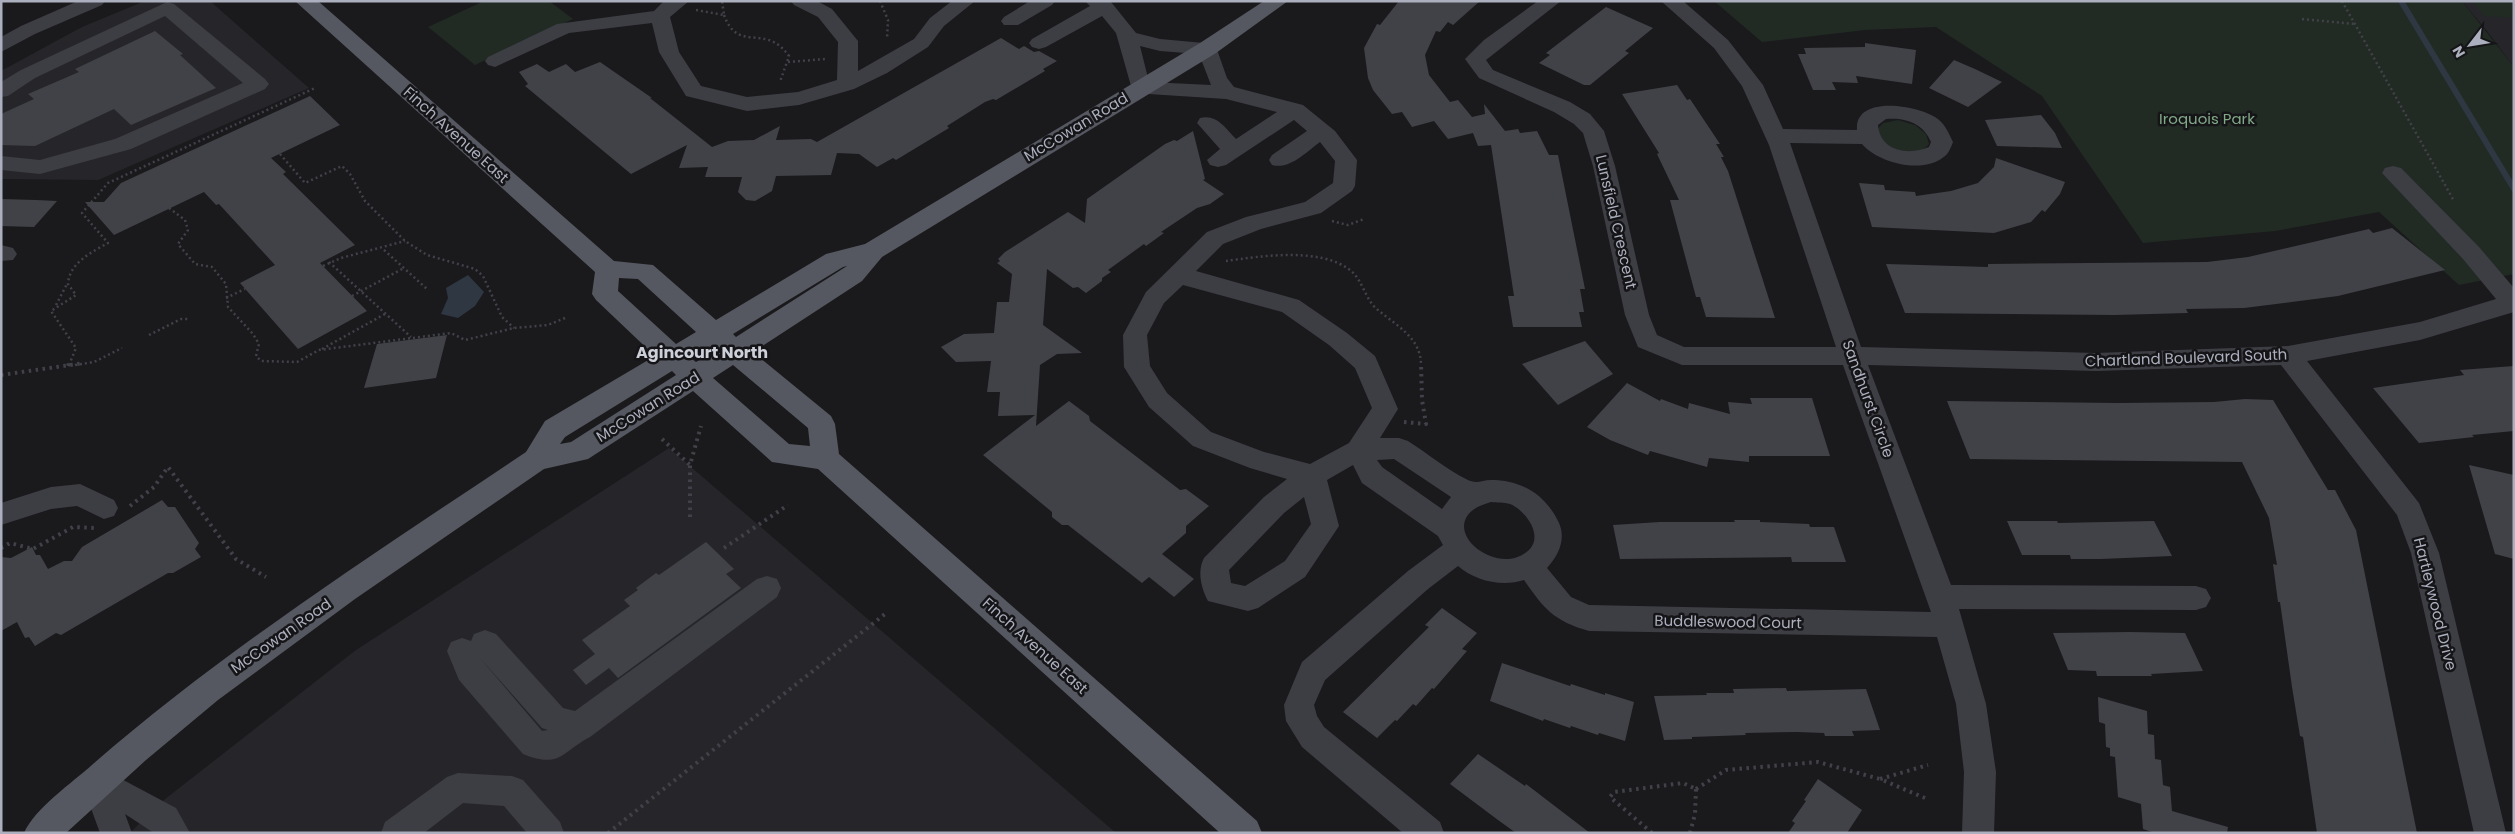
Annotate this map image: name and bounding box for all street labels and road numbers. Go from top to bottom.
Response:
street label: Finch Avenue East [399,82,514,188]
street label: McCowan Road [1020,87,1132,166]
street label: Lunsfield Crescent [1591,153,1642,291]
street label: Sandhurst Circle [1837,337,1899,461]
street label: Chartland Boulevard South [2084,343,2288,372]
street label: McCowan Road [592,366,703,447]
street label: Hartleywood Drive [2409,535,2462,673]
street label: McCowan Road [226,593,335,678]
street label: Finch Avenue East [978,593,1093,699]
street label: Buddleswood Court [1654,610,1802,633]

